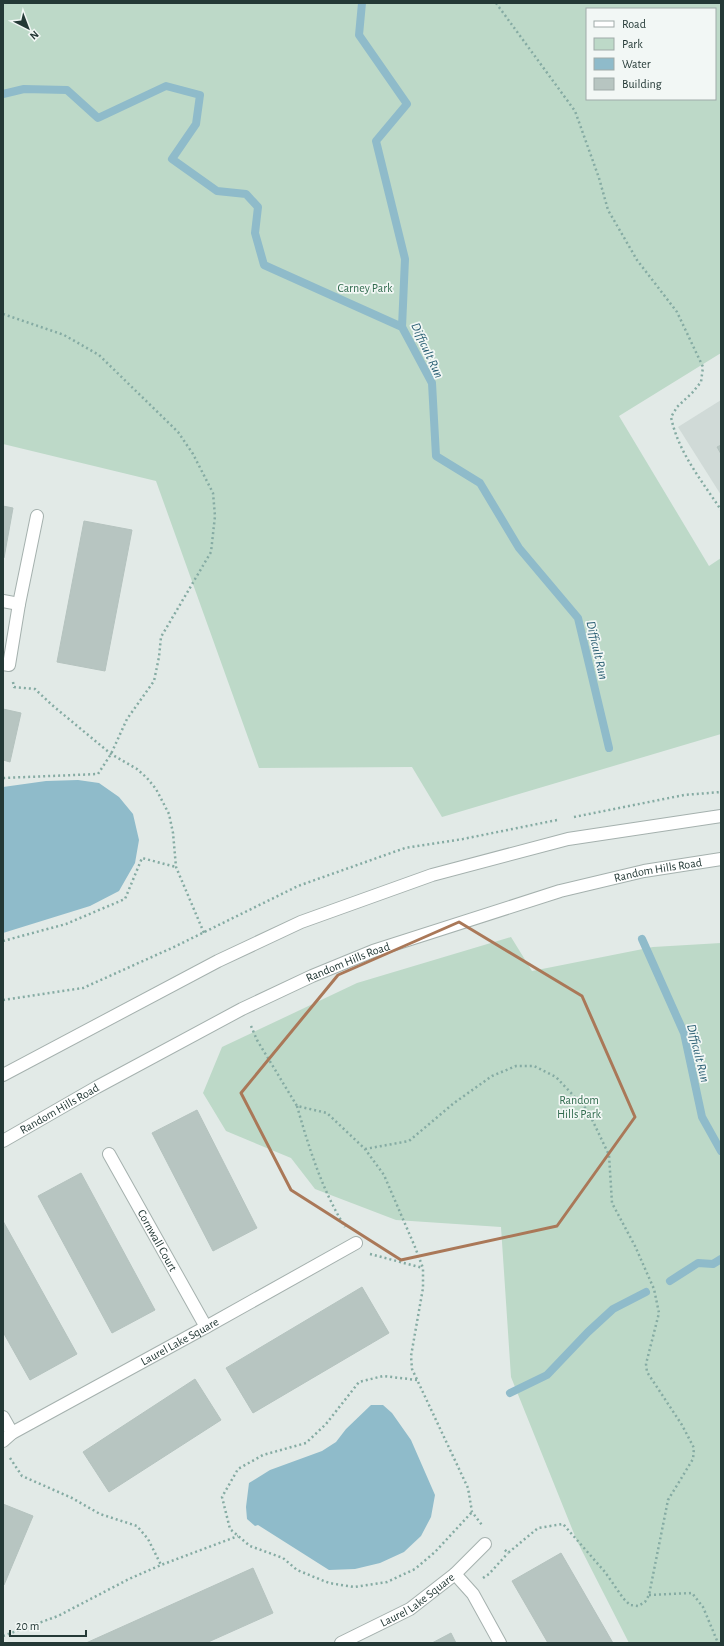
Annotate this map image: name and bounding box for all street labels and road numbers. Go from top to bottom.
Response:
street label: Random Hills Road [613,856,703,884]
street label: Random Hills Road [304,940,391,984]
street label: Random Hills Road [18,1081,101,1136]
street label: Cornwall Court [135,1207,180,1273]
street label: Laurel Lake Square [139,1315,221,1368]
street label: Laurel Lake Square [378,1571,457,1629]

